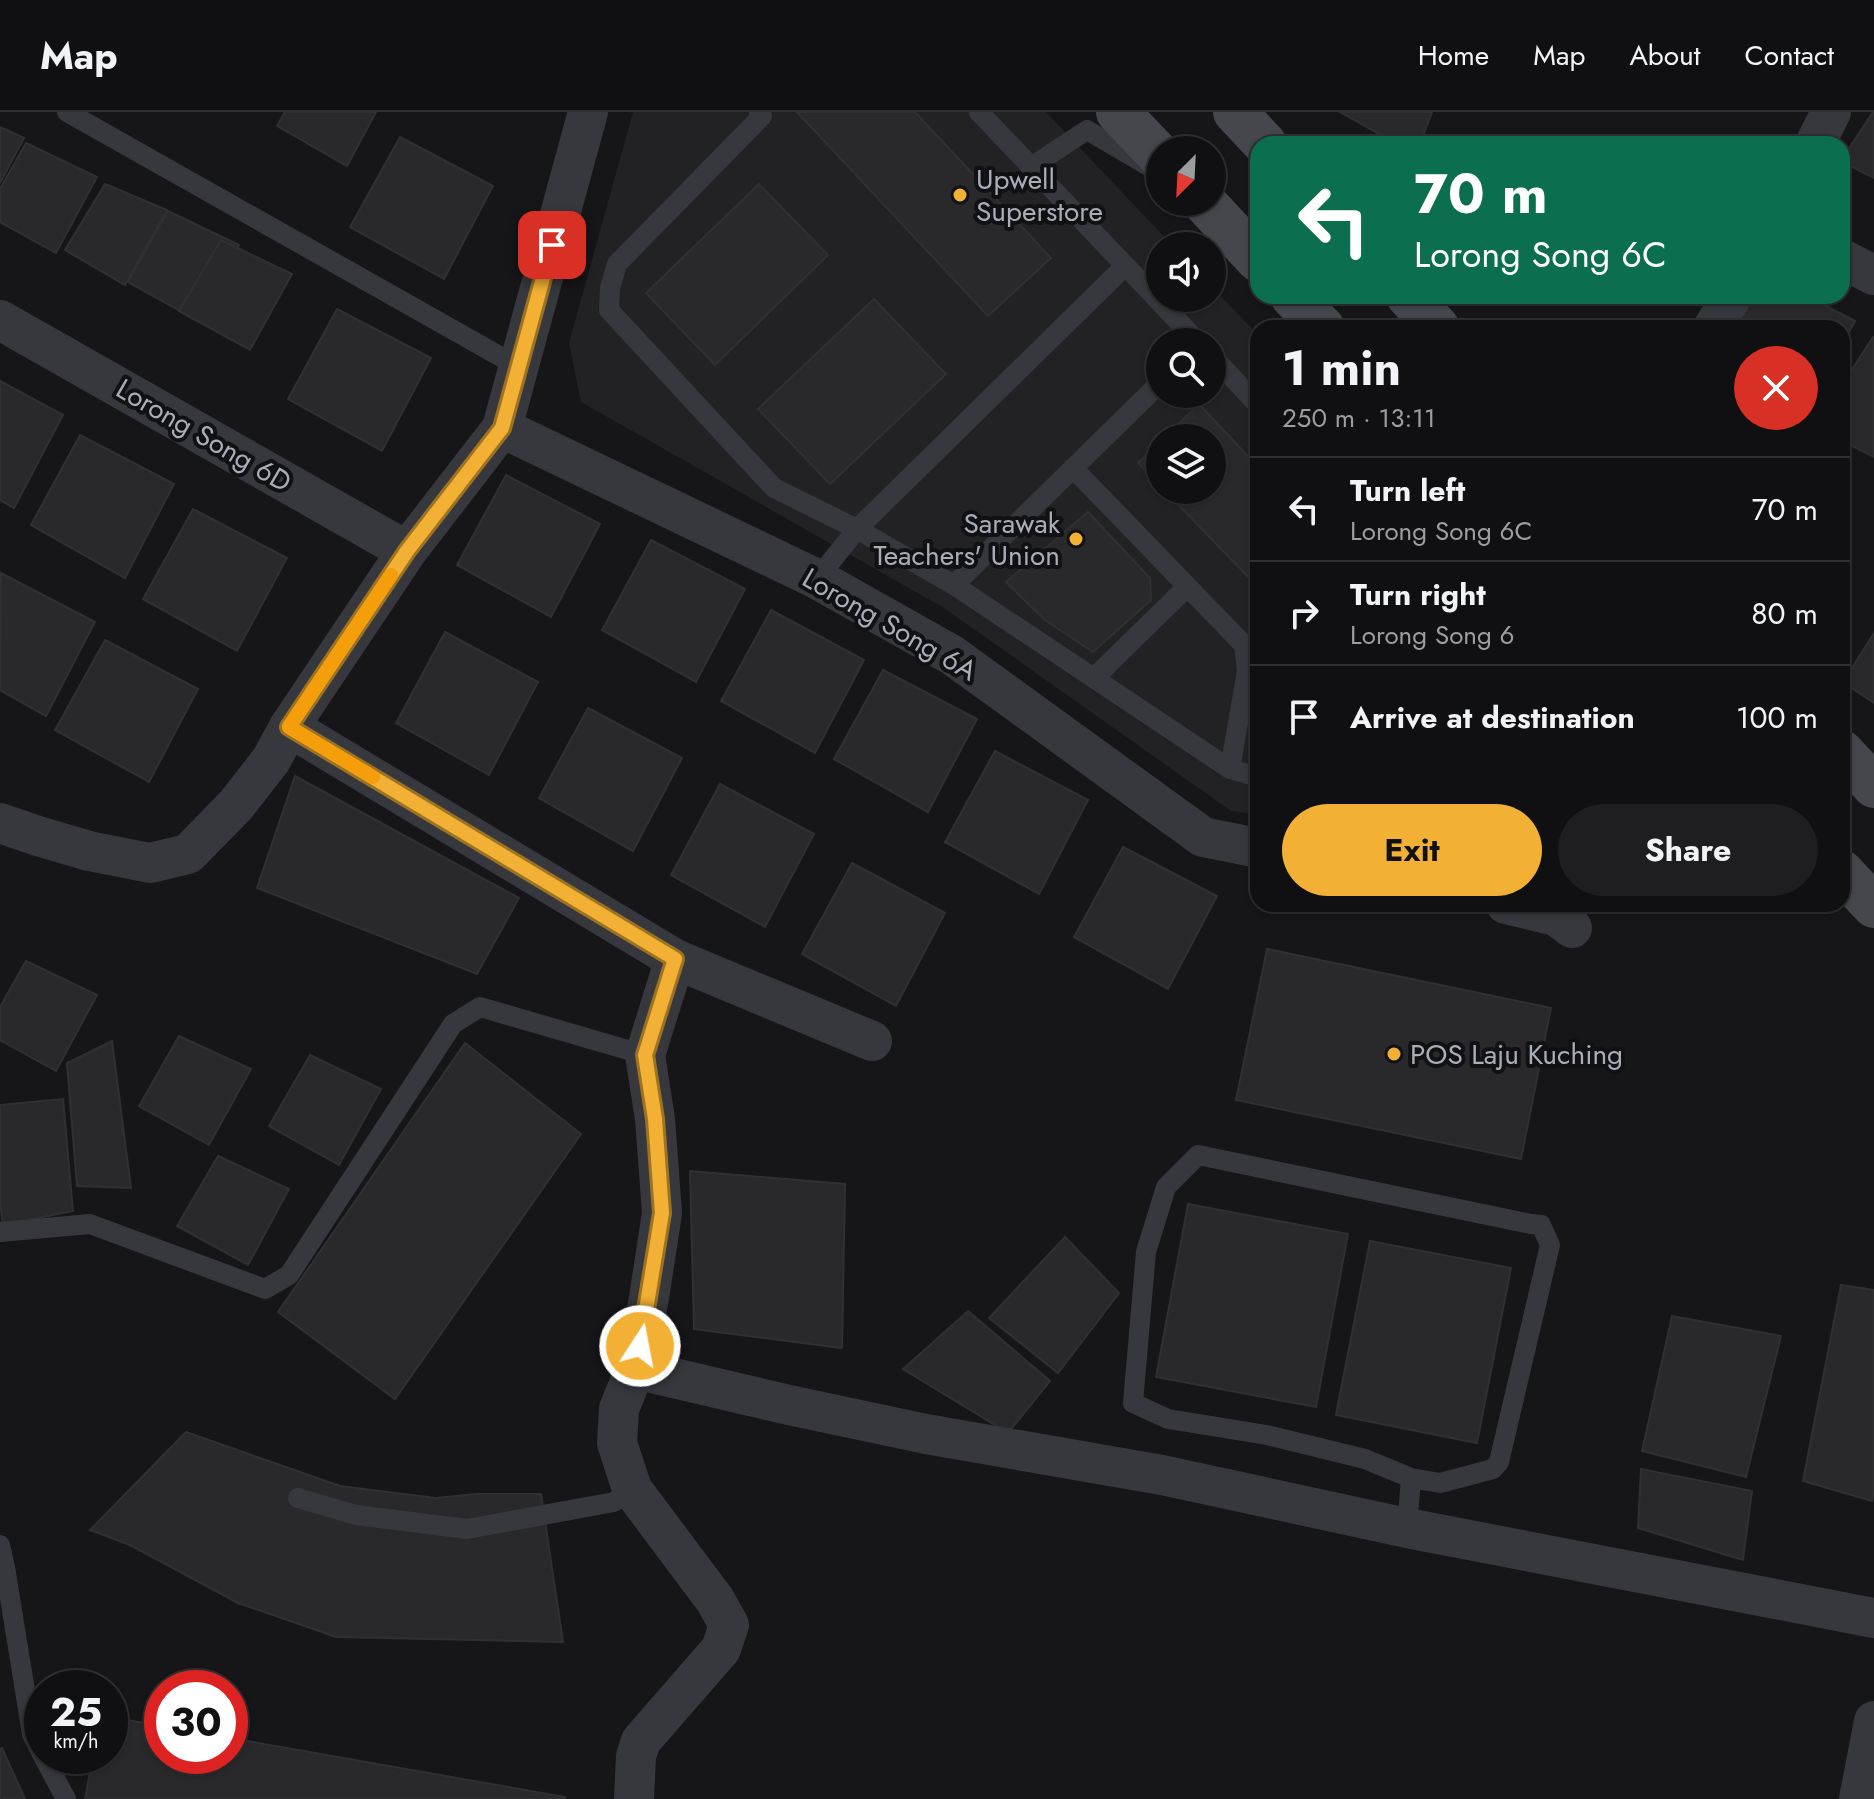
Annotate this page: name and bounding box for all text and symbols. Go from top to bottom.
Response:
text: Map [40,28,118,83]
text: Home [1418,35,1489,76]
text: Map [1533,35,1585,76]
text: About [1629,35,1701,76]
text: Contact [1745,35,1834,76]
north arrow [1146,136,1226,216]
map controls [1146,136,1226,504]
text: 70 m [1414,153,1548,234]
place label: Upwell Superstore [976,159,1103,232]
icon: left [1282,168,1386,272]
marker: Upwell Superstore [951,186,969,204]
pin [518,211,586,279]
icon: arrive [530,223,574,267]
text: Lorong Song 6C [1414,228,1667,280]
button: sound [1146,232,1226,312]
button: search [1146,328,1226,408]
text: 1 min [1282,334,1401,403]
button: close [1734,346,1818,430]
street label: Lorong Song 6D [109,369,299,502]
text: 250 m · 13:11 [1282,399,1436,437]
button: layers [1146,424,1226,504]
text: Turn left [1350,469,1465,512]
icon: left [1282,487,1326,531]
text: 70 m [1752,488,1818,531]
place label: Sarawak Teachers' Union [873,503,1061,576]
text: Lorong Song 6C [1350,512,1532,550]
marker: Sarawak Teachers' Union [1067,530,1085,548]
street label: Lorong Song 6A [795,558,985,691]
text: Turn right [1350,573,1486,616]
icon: right [1282,591,1326,635]
text: 80 m [1751,592,1818,635]
text: Lorong Song 6 [1350,616,1515,654]
icon: arrive [1282,695,1326,739]
text: Arrive at destination [1350,696,1635,739]
text: 100 m [1736,696,1818,739]
button: Exit [1282,804,1542,896]
button: Share [1558,804,1818,896]
place label: POS Laju Kuching [1410,1034,1623,1075]
marker: POS Laju Kuching [1385,1045,1403,1063]
position arrow [598,1304,682,1388]
speed limit sign: 30 [144,1670,248,1774]
text: 25 [50,1683,102,1741]
text: km/h [53,1727,99,1756]

